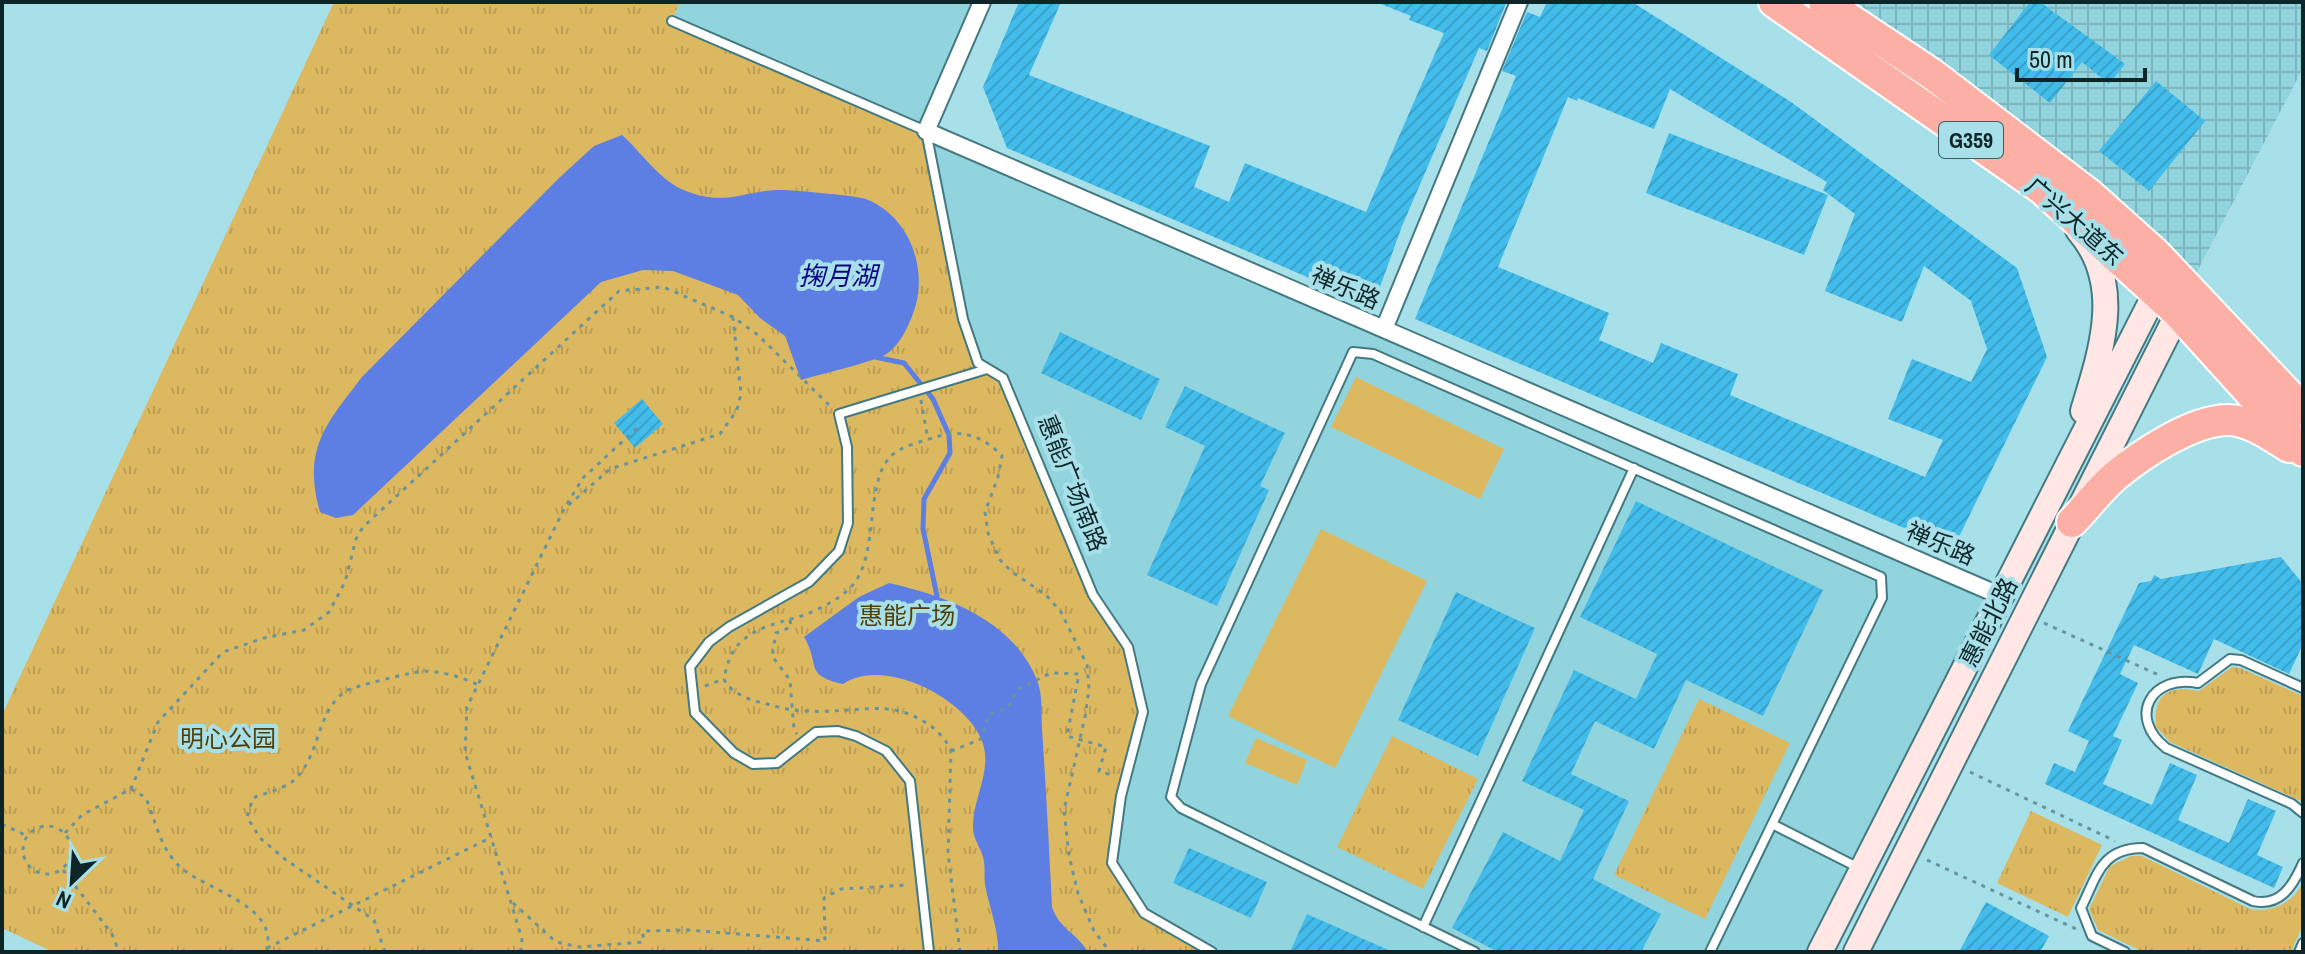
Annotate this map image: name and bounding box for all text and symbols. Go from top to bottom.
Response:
scale bar [2017,32,2145,82]
text: 50 m [2029,43,2073,75]
road number: G359 [1939,122,2003,158]
street label: 广兴大道东 [2019,170,2131,272]
water label: 掬月湖 [799,258,881,293]
street label: 禅乐路 [1307,258,1385,316]
street label: 惠能广场南路 [1031,410,1115,556]
street label: 禅乐路 [1902,514,1980,572]
street label: 惠能北路 [1952,572,2024,672]
park label: 惠能广场 [859,599,955,631]
park label: 明心公园 [180,722,276,754]
north arrow [32,842,112,922]
text: N [51,884,76,916]

